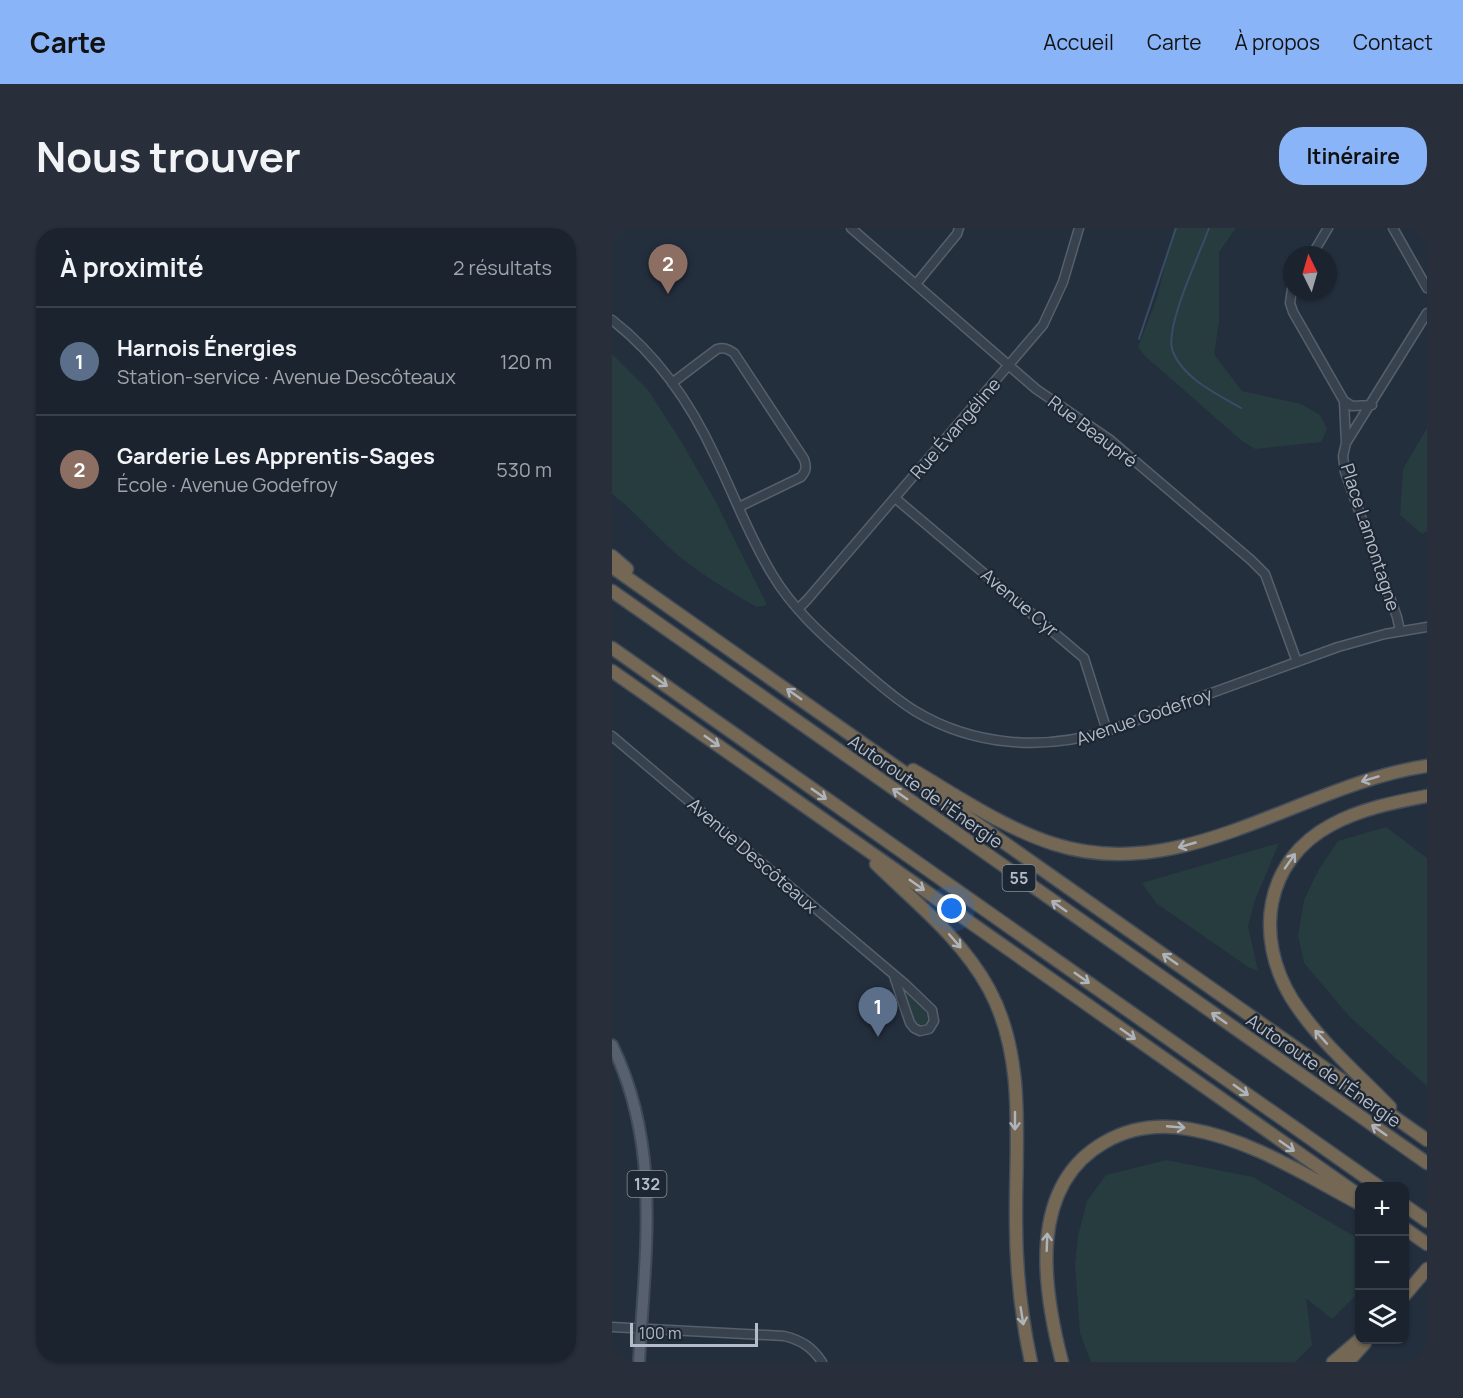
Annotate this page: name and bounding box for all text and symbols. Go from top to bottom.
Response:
text: Carte [30,23,106,61]
text: Accueil [1043,28,1114,56]
text: Carte [1147,28,1201,56]
text: À propos [1234,28,1320,56]
text: Contact [1353,28,1433,56]
text: Nous trouver [36,127,301,185]
button: Itinéraire [1279,127,1427,185]
pin: 2 [648,244,688,294]
north arrow [1283,246,1337,300]
text: À proximité [60,249,204,285]
text: 2 résultats [453,254,552,281]
text: Harnois Énergies [117,333,297,363]
text: 1 [75,348,84,375]
text: 120 m [500,348,552,375]
text: Station-service · Avenue Descôteaux [117,363,456,390]
street label: Rue Évangéline [904,372,1006,484]
street label: Rue Beaupré [1043,390,1143,472]
text: Garderie Les Apprentis-Sages [117,441,435,471]
text: 2 [74,456,85,483]
text: 530 m [496,456,552,483]
street label: Place Lamontagne [1336,460,1406,614]
text: École · Avenue Godefroy [117,471,338,498]
street label: Avenue Cyr [976,563,1064,642]
one-way arrow [651,675,667,687]
street label: Avenue Godefroy [1073,681,1216,750]
one-way arrow [786,688,802,700]
street label: Autoroute de l'Énergie [844,729,1008,853]
one-way arrow [703,735,720,747]
one-way arrow [1361,774,1380,785]
one-way arrow [811,788,827,800]
one-way arrow [892,788,909,800]
street label: Avenue Descôteaux [683,792,824,919]
one-way arrow [1178,840,1197,851]
one-way arrow [1284,854,1296,870]
road number: 55 [1002,865,1036,891]
one-way arrow [908,879,925,891]
your location [937,894,966,923]
one-way arrow [1052,900,1068,912]
one-way arrow [948,933,962,948]
one-way arrow [1163,953,1179,965]
one-way arrow [1073,972,1090,984]
pin: 1 [858,988,898,1037]
street label: Autoroute de l'Énergie [1242,1008,1406,1132]
one-way arrow [1212,1012,1228,1024]
one-way arrow [1119,1028,1136,1040]
one-way arrow [1314,1030,1328,1045]
one-way arrow [1233,1084,1249,1096]
one-way arrow [1010,1111,1021,1131]
one-way arrow [1165,1122,1185,1133]
one-way arrow [1371,1124,1388,1136]
one-way arrow [1279,1140,1295,1152]
road number: 132 [627,1171,666,1197]
map controls [1355,1182,1409,1344]
button: + [1355,1182,1409,1236]
one-way arrow [1041,1232,1053,1252]
button: − [1355,1236,1409,1290]
button: layers [1355,1290,1409,1344]
one-way arrow [1017,1305,1028,1325]
scale bar [630,1320,758,1348]
text: 100 m [639,1322,682,1344]

